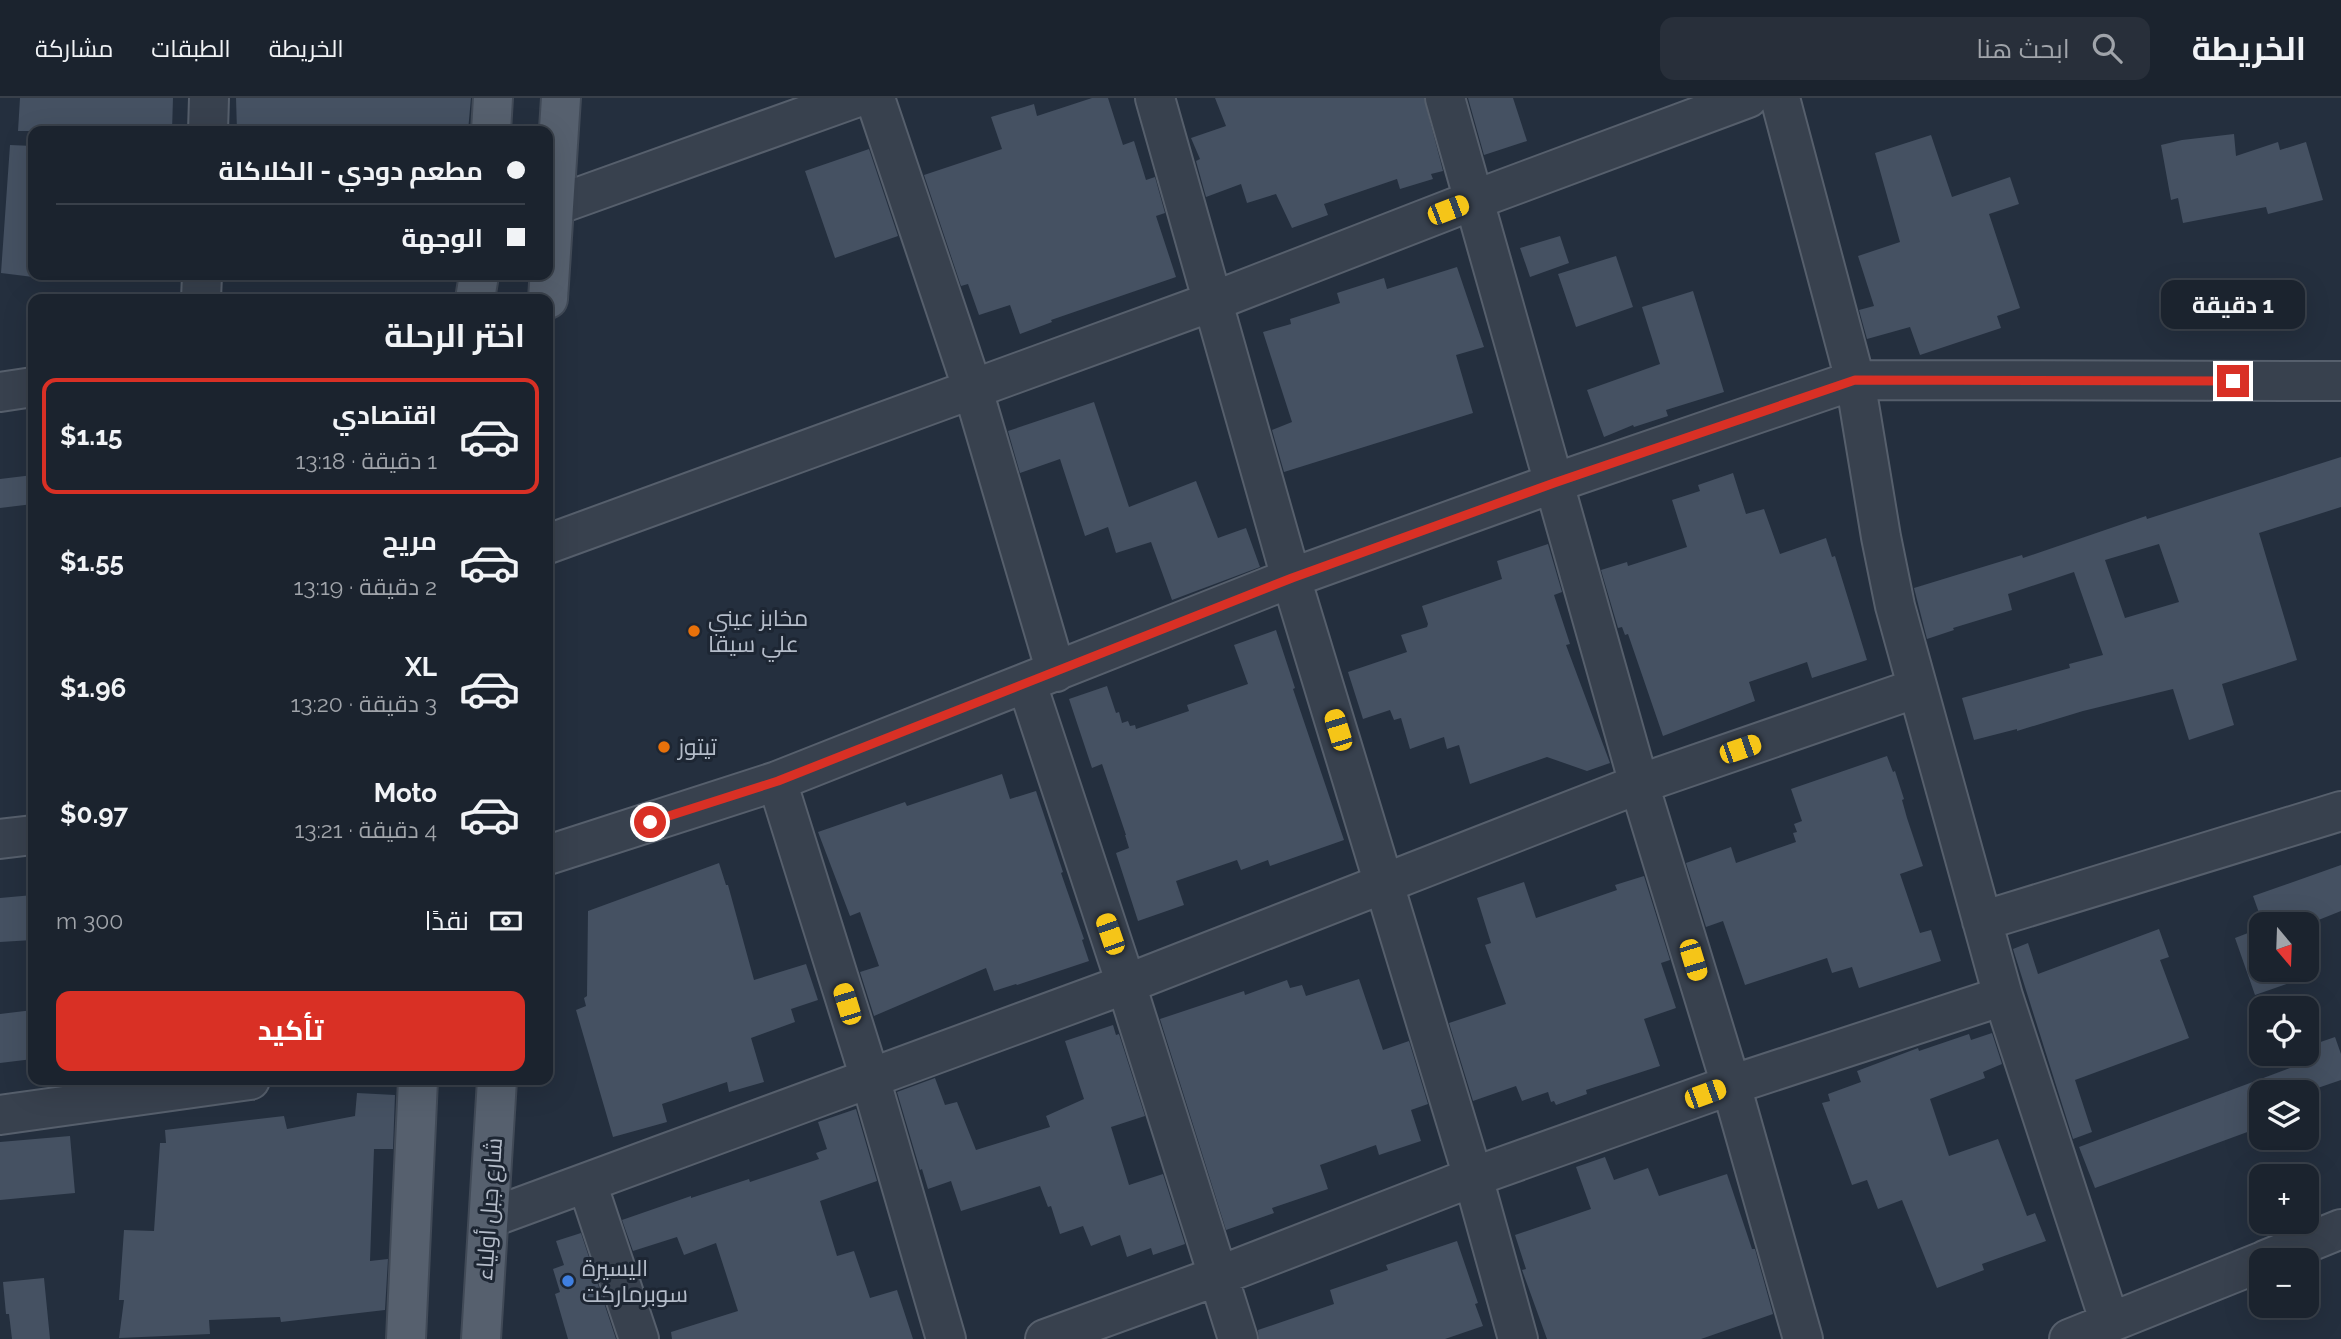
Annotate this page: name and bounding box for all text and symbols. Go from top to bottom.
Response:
search box [1660,17,2150,80]
icon: search [2088,29,2126,67]
text: الخريطة [2192,29,2306,68]
text: مشاركة [35,34,113,63]
text: الطبقات [151,34,231,63]
text: الخريطة [269,34,344,63]
text: ابحث هنا [1976,34,2070,64]
text: مطعم دودي - الكلاكلة [218,156,483,186]
car [1425,193,1472,227]
text: الوجهة [402,223,483,253]
callout: 1 دقيقة [2161,280,2305,328]
text: 1 دقيقة [2192,291,2274,318]
text: اختر الرحلة [384,317,525,354]
route end [2217,365,2249,397]
text: اقتصادي [332,400,437,430]
icon: car [458,405,521,468]
text: $1.15 [60,421,122,451]
text: 1 دقيقة · 13:18 [295,447,437,474]
text: مريح [382,526,437,556]
icon: car [458,531,521,594]
text: $1.55 [60,547,124,577]
text: 2 دقيقة · 13:19 [293,573,437,600]
place label: مخابز عيني علي سيقا [708,604,808,662]
marker: مخابز عيني علي سيقا [686,623,702,639]
text: XL [405,652,437,682]
icon: car [458,657,521,720]
text: $1.96 [60,673,126,703]
text: 3 دقيقة · 13:20 [290,690,437,717]
car [1322,707,1355,753]
car [1717,732,1764,766]
place label: تيتوز [676,733,717,760]
marker: تيتوز [656,739,672,755]
text: Moto [374,778,437,808]
icon: car [458,783,521,846]
text: $0.97 [60,799,128,829]
route start [634,806,666,838]
text: 4 دقيقة · 13:21 [294,816,437,843]
icon: cash [487,902,525,940]
text: نقدًا [425,906,469,936]
text: 300 m [56,907,123,934]
car [1094,911,1127,957]
north arrow [2249,912,2319,982]
map controls [2249,912,2319,1318]
car [1677,937,1710,983]
car [831,981,864,1027]
button: تأكيد [56,991,525,1071]
button: locate [2249,996,2319,1066]
car [1682,1077,1729,1111]
button: layers [2249,1080,2319,1150]
street label: شارع جبل أولياء [469,1137,510,1281]
button: + [2249,1164,2319,1234]
button: − [2249,1248,2319,1318]
place label: اليسيرة سوبرماركت [582,1254,688,1307]
marker: اليسيرة سوبرماركت [560,1273,576,1289]

